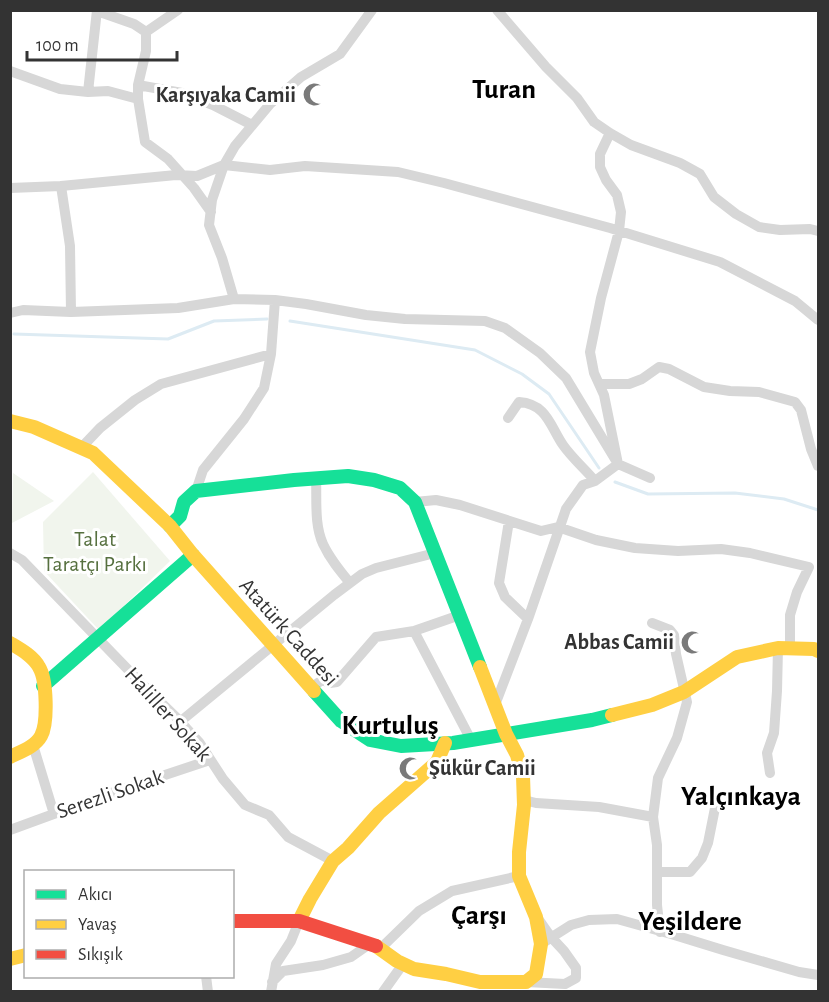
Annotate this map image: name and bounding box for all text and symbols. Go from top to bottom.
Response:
scale bar [27,24,177,62]
text: 100 m [36,37,79,55]
district label: Turan [472,76,536,104]
mosque icon: Karşıyaka Camii [301,82,327,108]
place label: Karşıyaka Camii [155,84,296,107]
park label: Talat Taratçı Parkı [43,528,147,575]
street label: Atatürk Caddesi [235,574,343,690]
mosque icon: Abbas Camii [679,629,705,655]
place label: Abbas Camii [564,631,674,653]
street label: Haliller Sokak [120,663,216,765]
district label: Kurtuluş [341,712,439,740]
mosque icon: Şükür Camii [398,755,424,781]
place label: Şükür Camii [429,757,536,779]
street label: Serezli Sokak [54,765,166,823]
district label: Yalçınkaya [681,783,801,811]
legend [24,870,234,978]
text: Akıcı [78,886,112,904]
district label: Çarşı [451,902,507,930]
district label: Yeşildere [638,908,742,936]
text: Yavaş [78,916,117,934]
text: Sıkışık [78,946,123,964]

